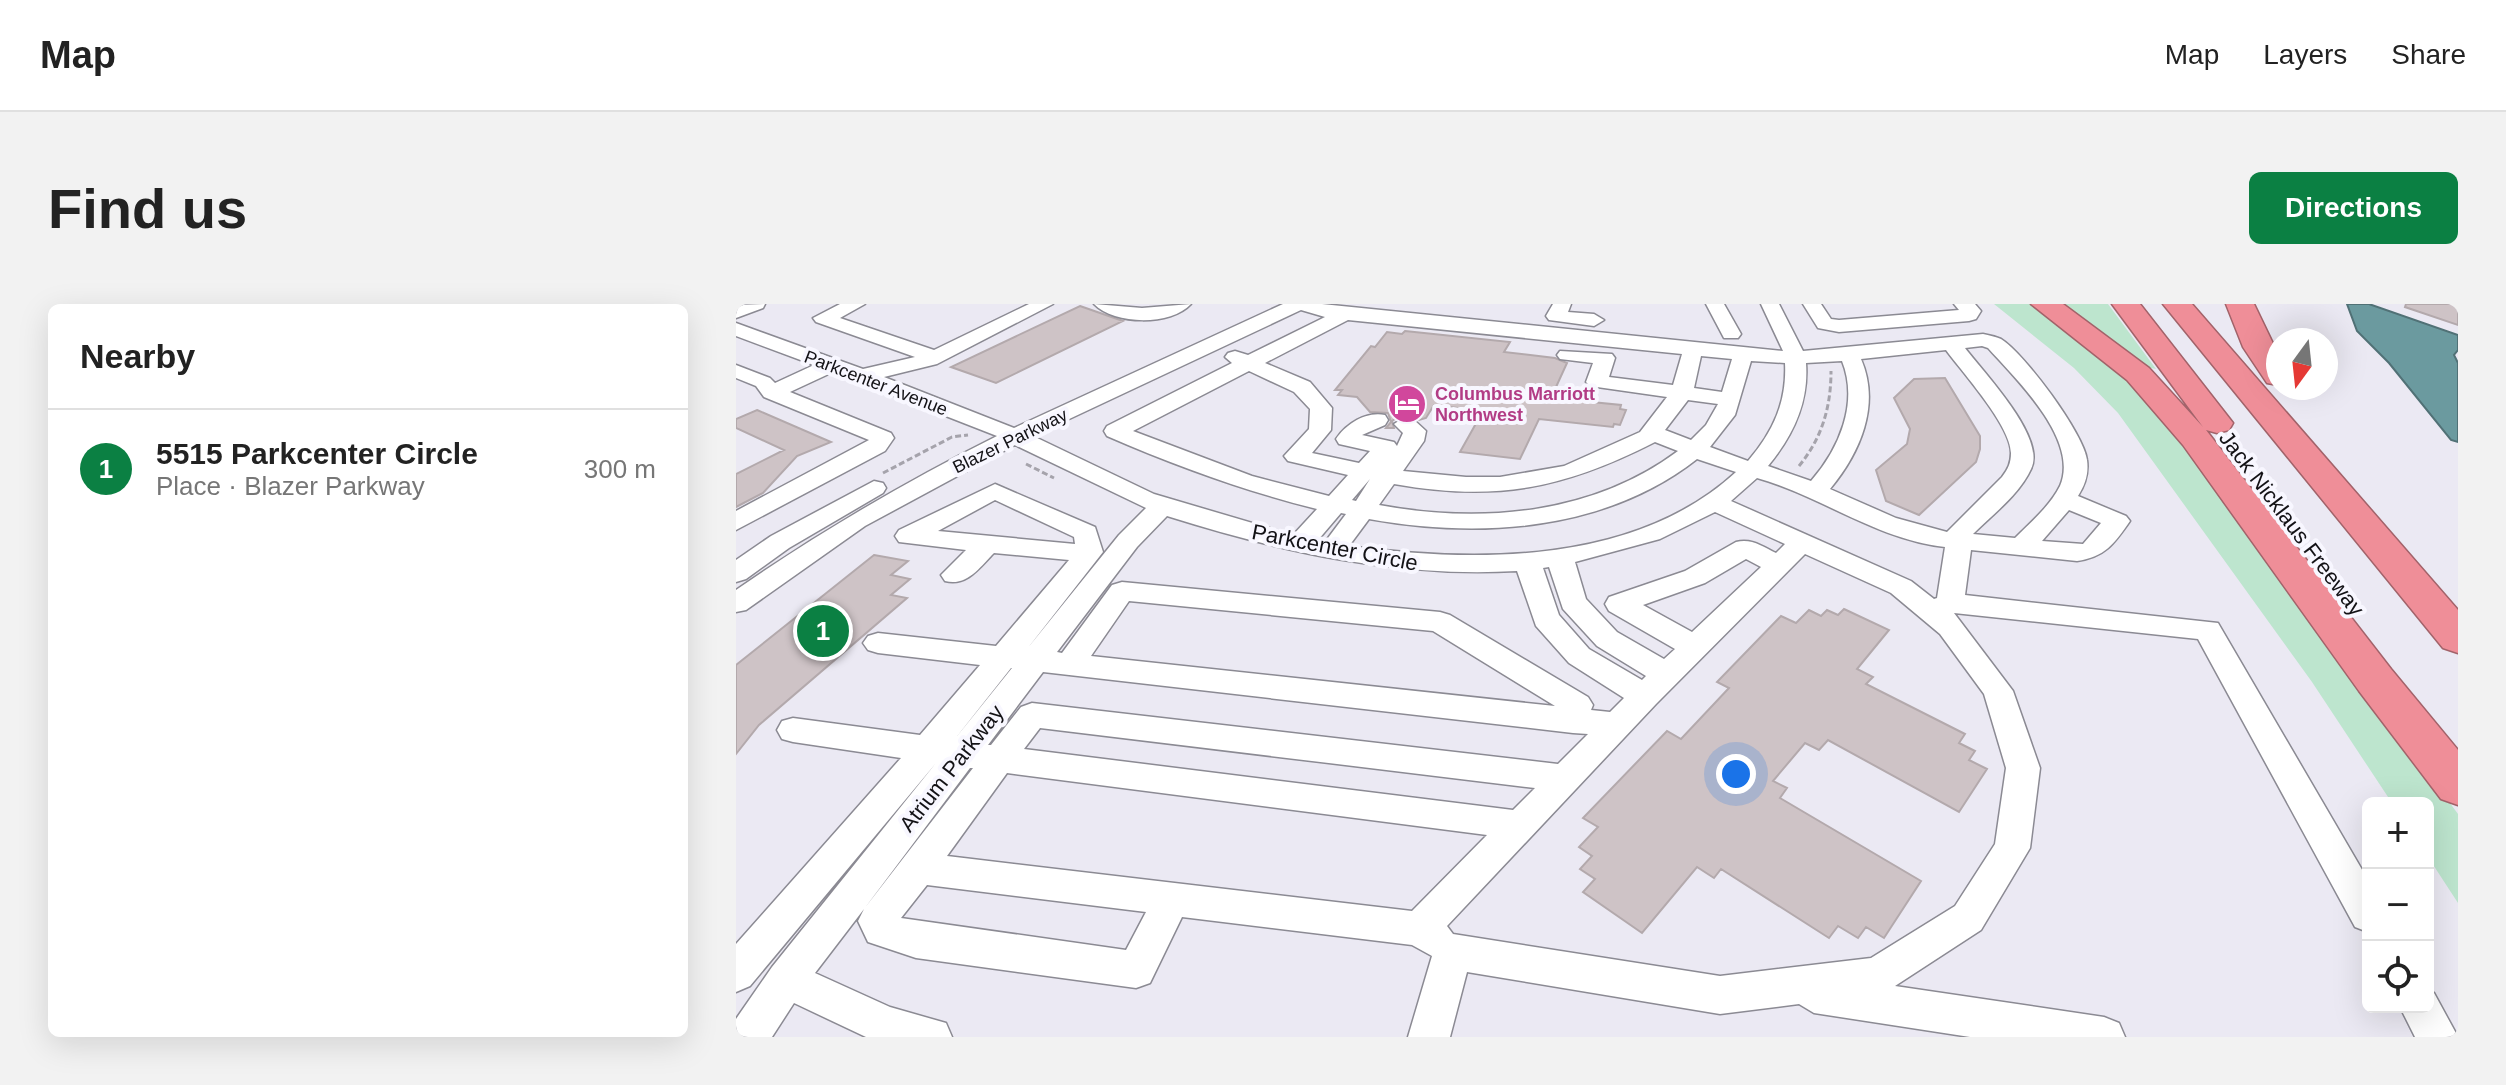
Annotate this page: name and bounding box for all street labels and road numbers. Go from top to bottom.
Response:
street label: Parkcenter Avenue [802,346,950,420]
street label: Blazer Parkway [949,405,1071,477]
street label: Jack Nicklaus Freeway [2214,426,2369,621]
street label: Parkcenter Circle [1250,519,1420,576]
street label: Atrium Parkway [894,700,1009,837]

